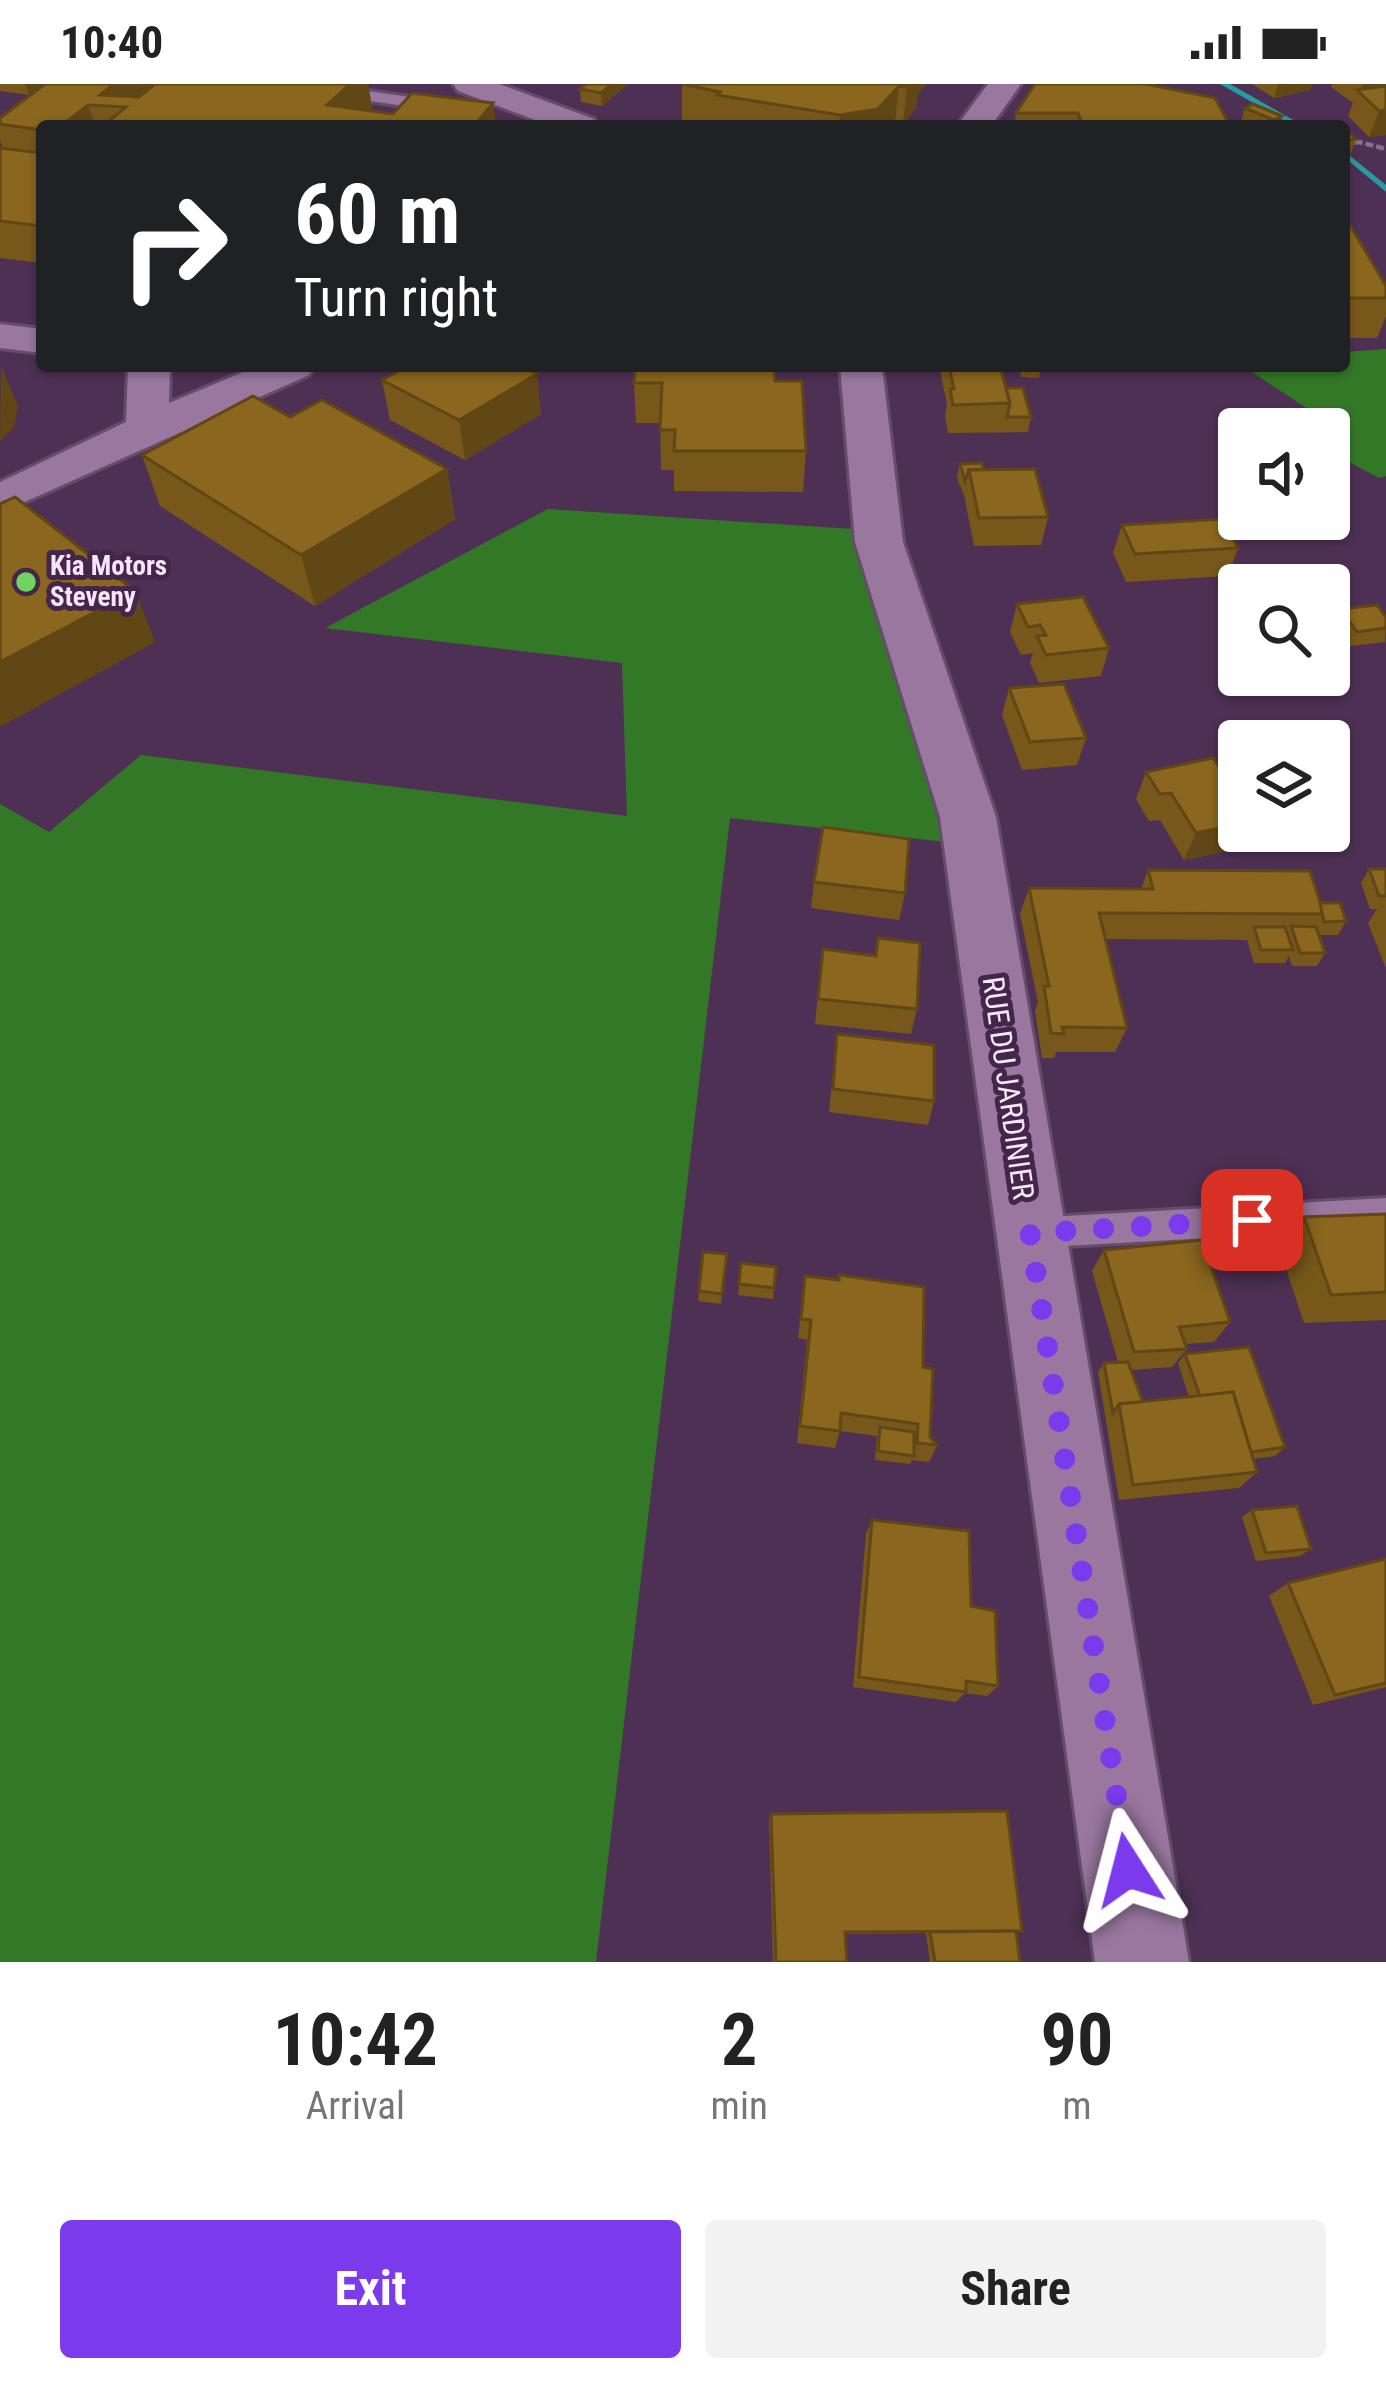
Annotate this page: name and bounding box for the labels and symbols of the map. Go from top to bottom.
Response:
place label: Kia Motors Steveny [50,550,167,613]
marker: Kia Motors Steveny [13,569,39,595]
street label: RUE DU JARDINIER [976,974,1041,1202]
pin [1201,1169,1303,1271]
position arrow [1065,1807,1191,1933]

